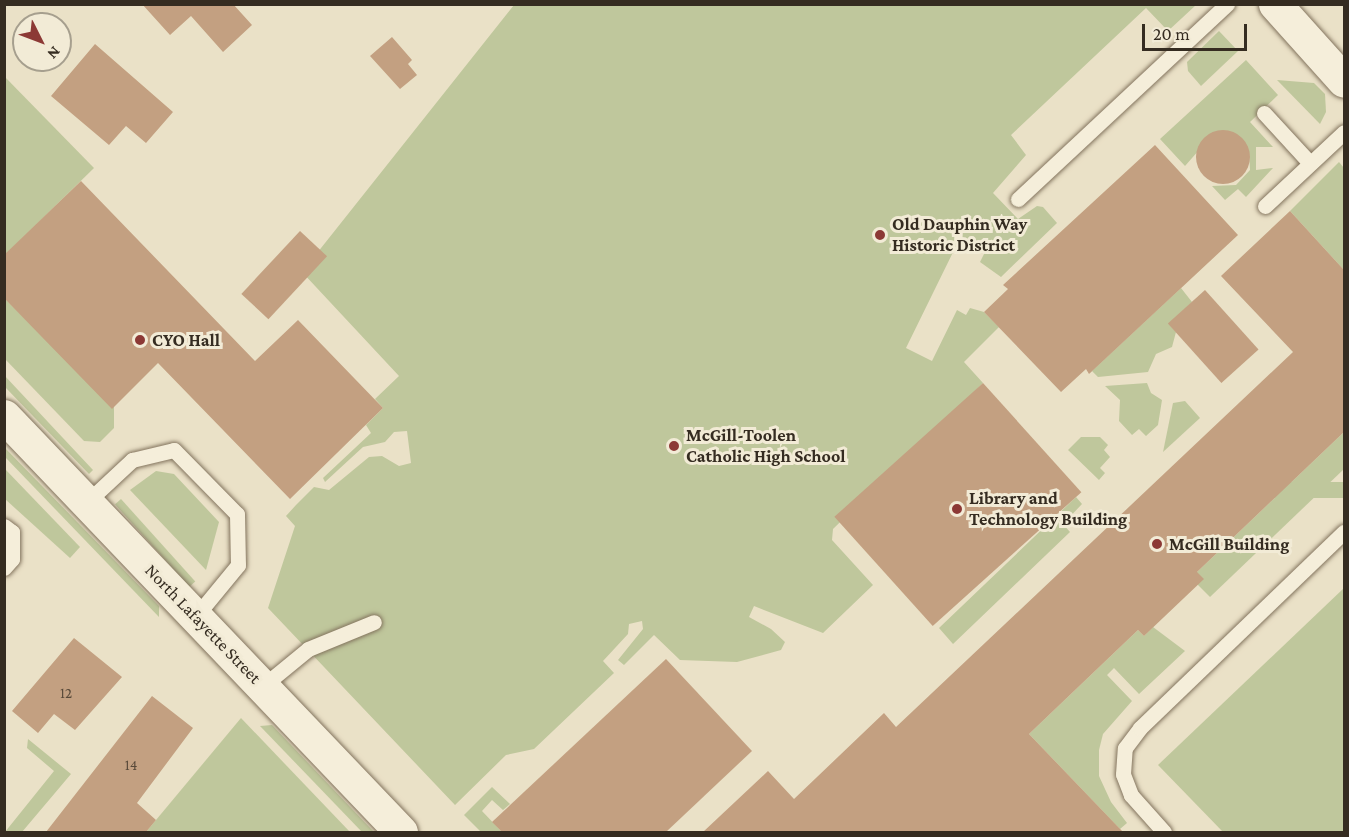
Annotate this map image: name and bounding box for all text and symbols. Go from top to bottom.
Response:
north arrow [12,12,72,72]
scale bar [1145,12,1250,50]
text: 20 m [1153,24,1190,44]
text: N [44,43,64,63]
place label: Old Dauphin Way Historic District [892,214,1027,256]
marker: Old Dauphin Way Historic District [873,228,887,242]
place label: CYO Hall [152,329,220,351]
marker: CYO Hall [133,333,147,347]
place label: McGill-Toolen Catholic High School [686,425,846,468]
marker: McGill-Toolen Catholic High School [667,439,681,453]
place label: Library and Technology Building [969,488,1127,530]
marker: Library and Technology Building [950,502,964,516]
place label: McGill Building [1169,533,1289,555]
marker: McGill Building [1150,537,1164,551]
street label: North Lafayette Street [140,560,266,688]
house number: 12 [60,685,72,703]
house number: 14 [125,757,137,775]

